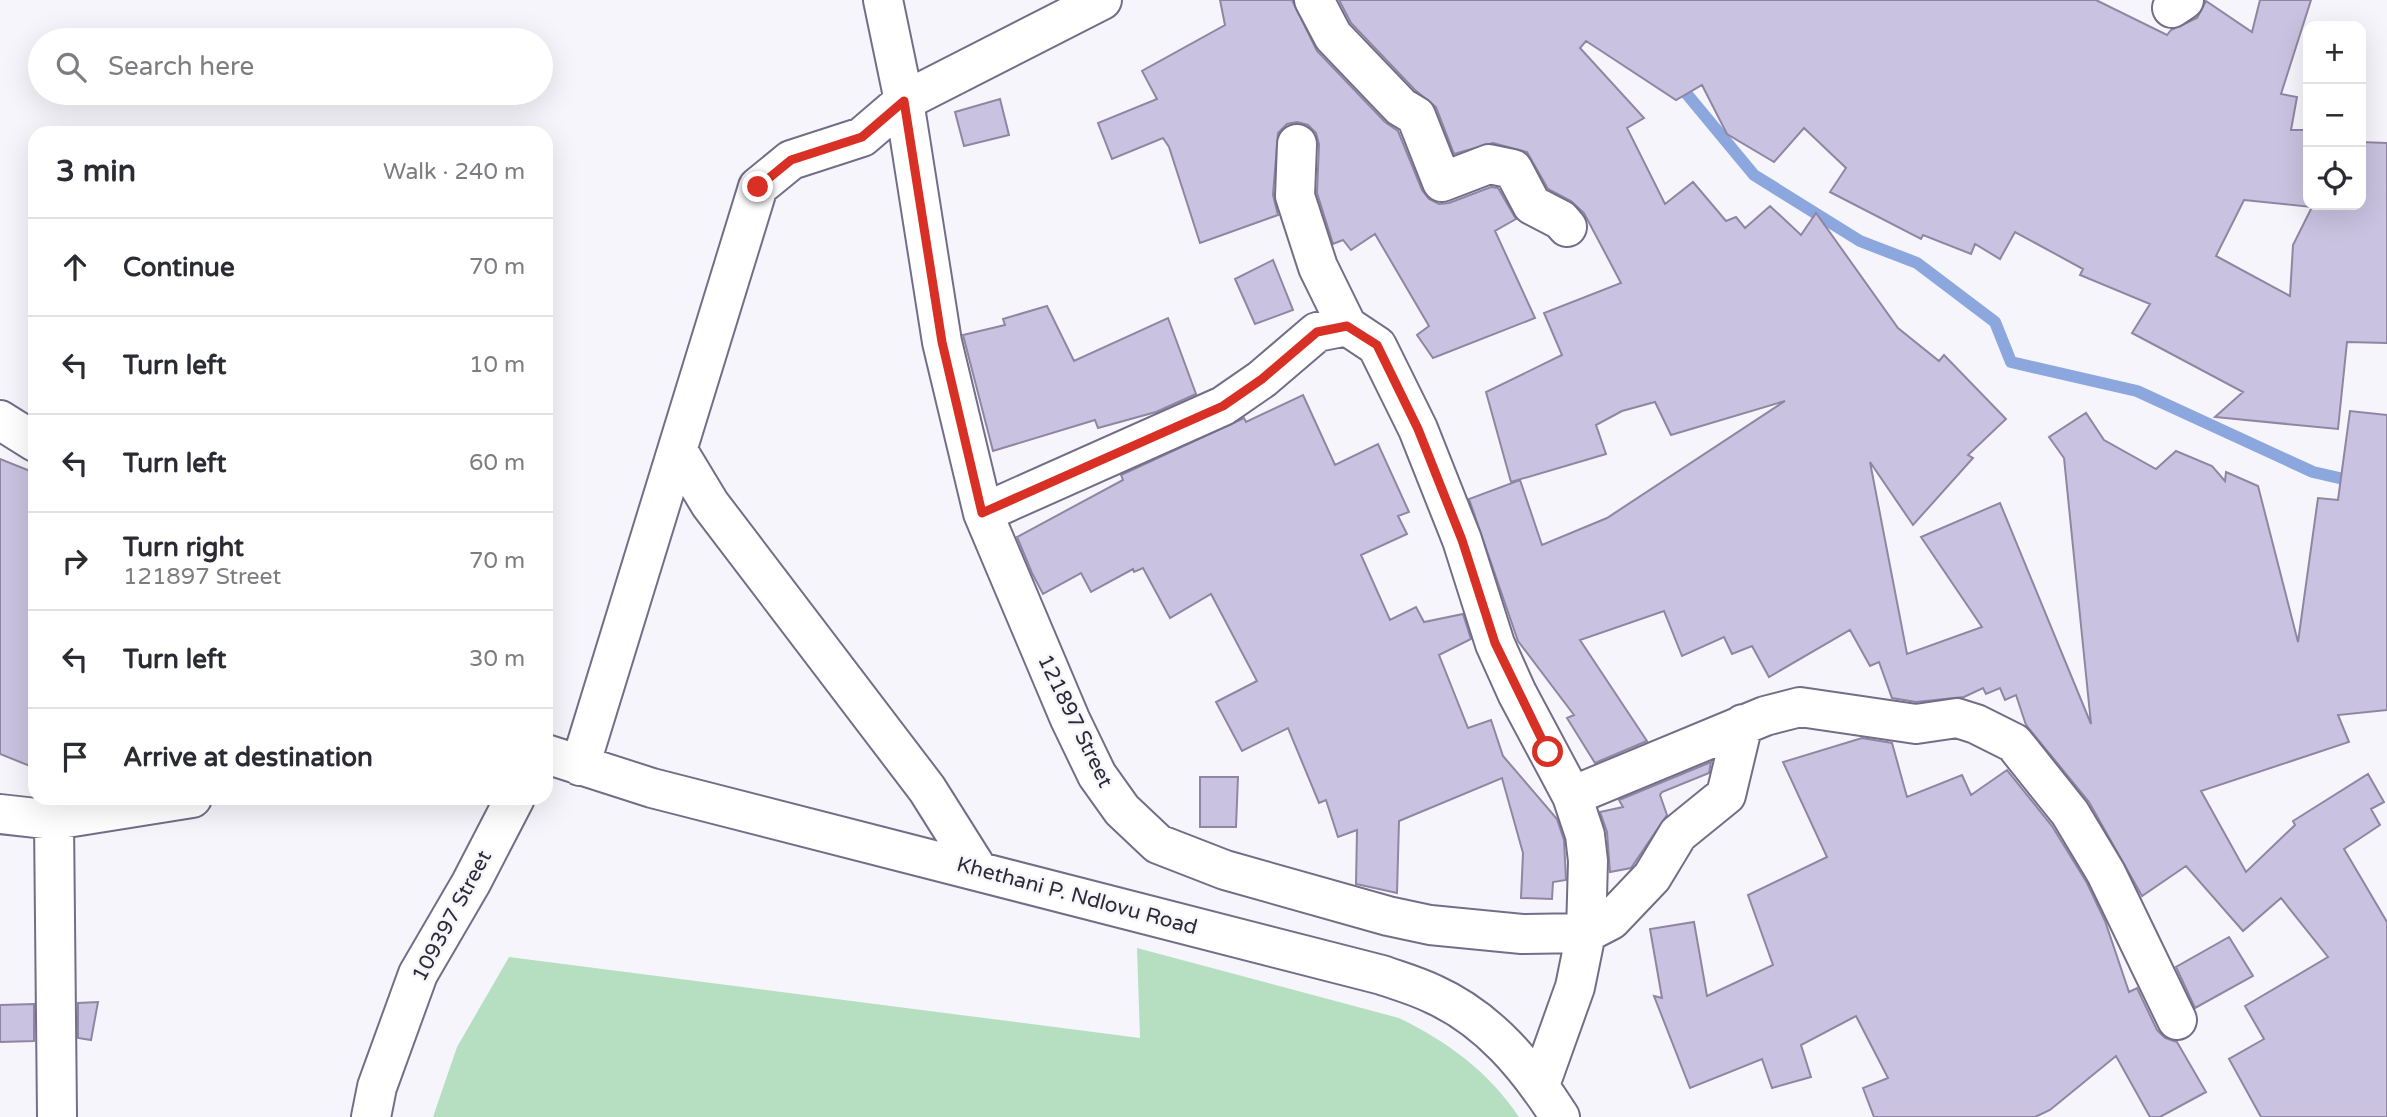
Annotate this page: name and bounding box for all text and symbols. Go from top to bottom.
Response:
map controls [2303,21,2366,210]
button: + [2303,21,2366,84]
search box [28,28,553,105]
icon: search [52,48,90,86]
text: Search here [108,51,254,82]
button: − [2303,84,2366,147]
button: locate [2303,147,2366,210]
text: 3 min [56,153,136,190]
text: Walk · 240 m [383,158,525,186]
route end [742,171,773,202]
icon: ahead [56,248,94,286]
text: Continue [123,252,235,283]
text: 70 m [469,253,525,281]
icon: left [56,346,94,384]
text: Turn left [123,350,226,381]
text: 10 m [469,351,525,379]
icon: left [56,444,94,482]
text: Turn left [123,448,226,479]
text: 60 m [469,449,525,477]
text: Turn right [123,532,244,563]
icon: right [56,542,94,580]
text: 70 m [469,547,525,575]
text: 121897 Street [123,563,281,591]
icon: left [56,640,94,678]
text: Turn left [123,644,226,675]
text: 30 m [469,645,525,673]
street label: 121897 Street [1032,651,1118,791]
route start [1532,736,1563,767]
icon: arrive [56,738,94,776]
text: Arrive at destination [123,742,373,773]
street label: 109397 Street [407,846,497,986]
street label: Khethani P. Ndlovu Road [954,852,1200,940]

